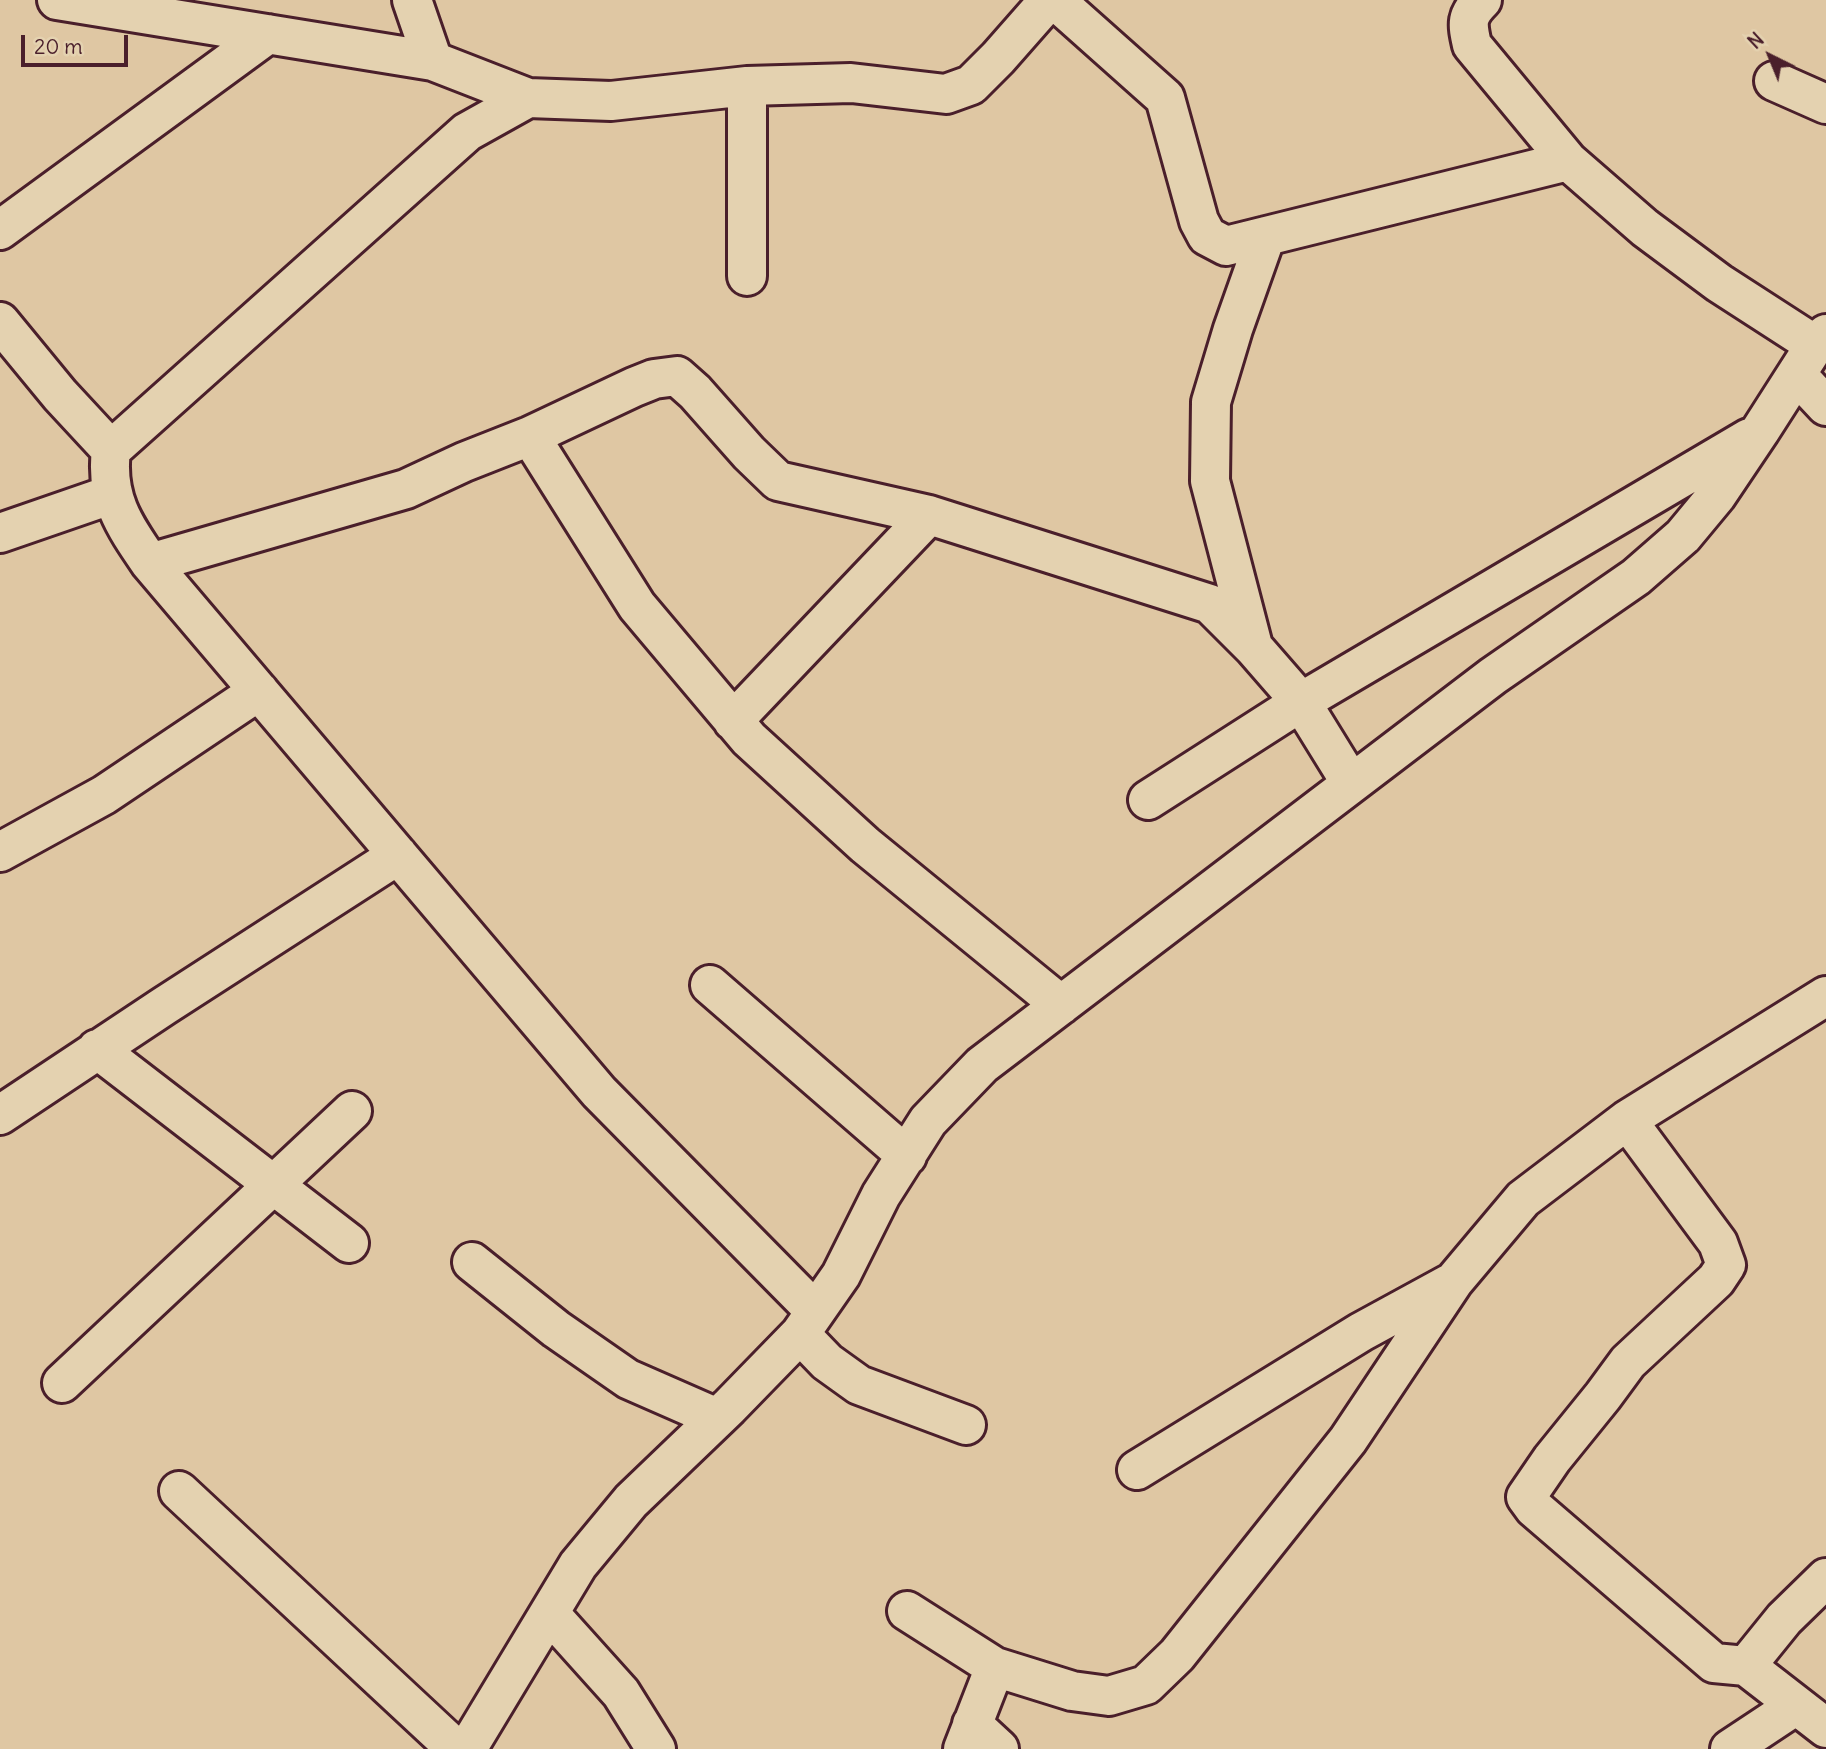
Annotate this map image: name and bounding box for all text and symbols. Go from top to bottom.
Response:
scale bar [24,21,131,65]
north arrow [1735,21,1805,91]
text: N [1743,27,1769,54]
text: 20 m [34,33,83,60]

